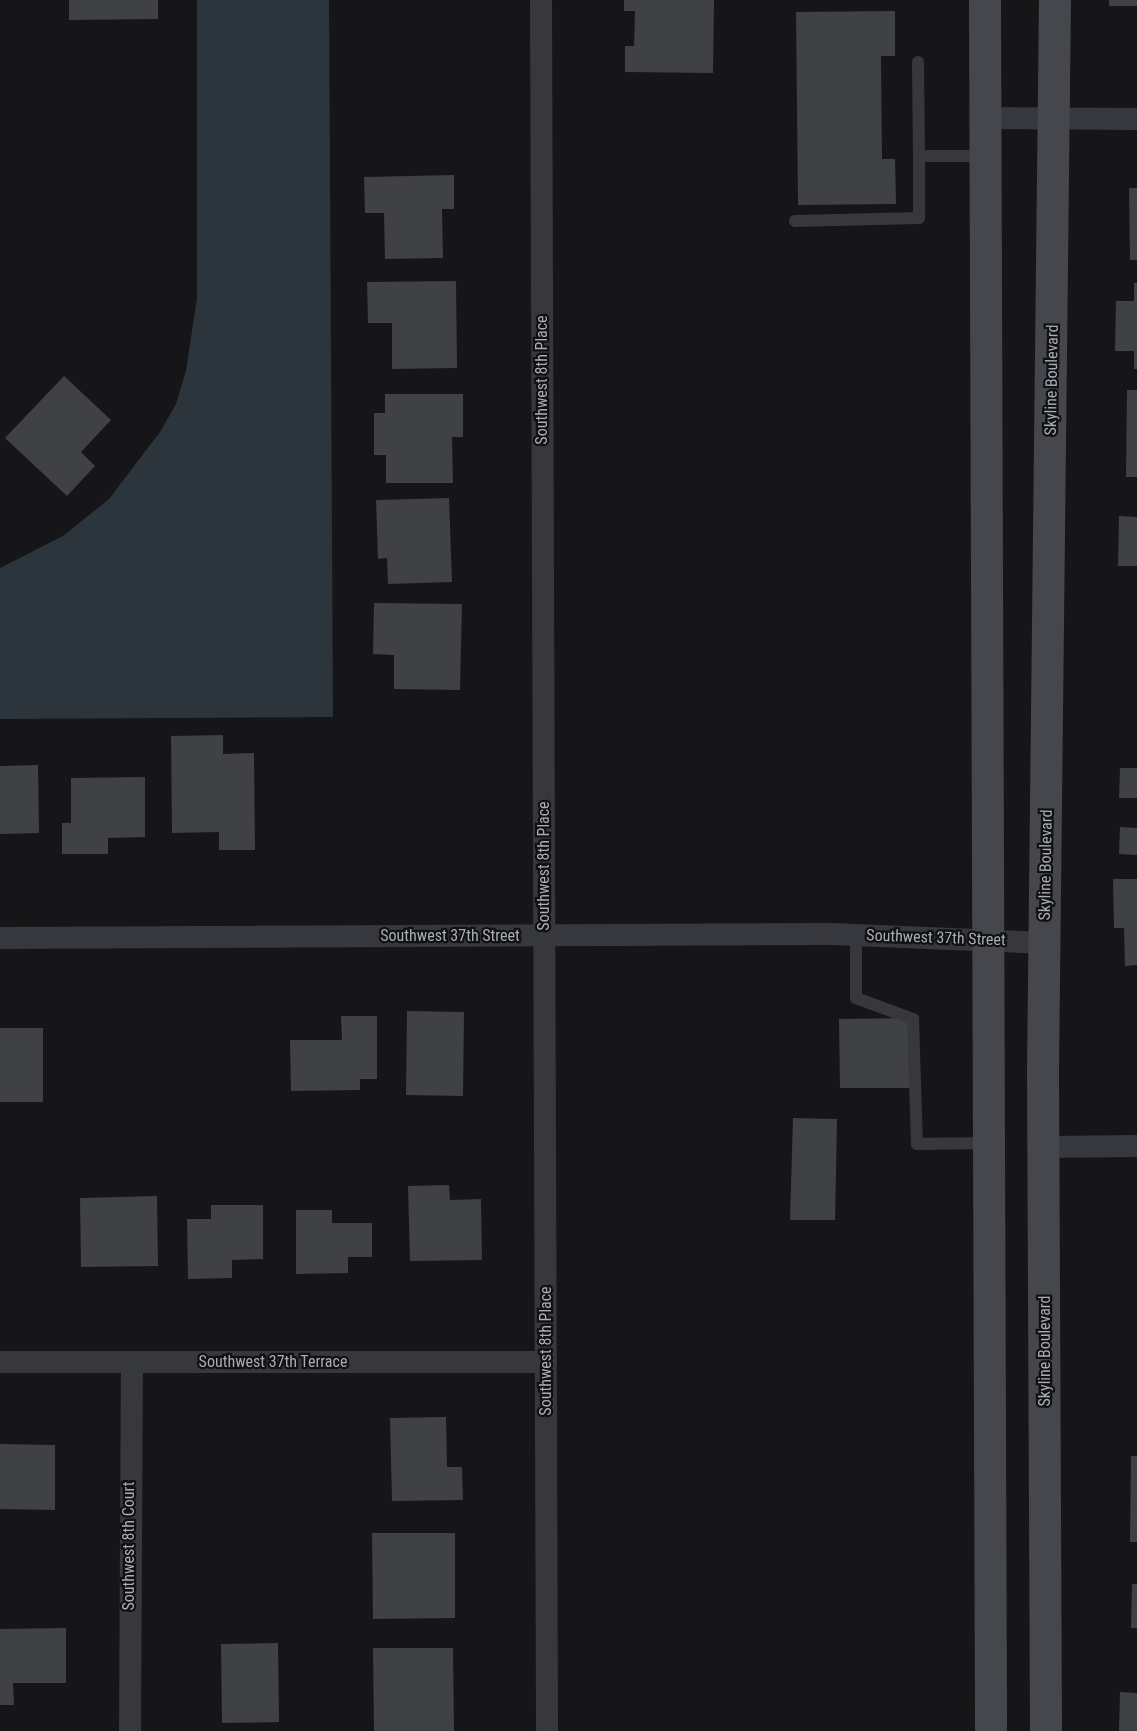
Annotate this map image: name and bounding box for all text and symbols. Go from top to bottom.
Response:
street label: Southwest 8th Place [532,315,552,445]
street label: Skyline Boulevard [1041,324,1063,436]
street label: Southwest 8th Place [534,801,554,931]
street label: Skyline Boulevard [1035,809,1057,921]
street label: Southwest 37th Street [380,926,520,946]
street label: Southwest 37th Street [866,926,1006,950]
street label: Southwest 8th Place [536,1286,556,1416]
street label: Skyline Boulevard [1035,1295,1055,1407]
street label: Southwest 37th Terrace [198,1352,348,1372]
street label: Southwest 8th Court [119,1482,139,1610]

